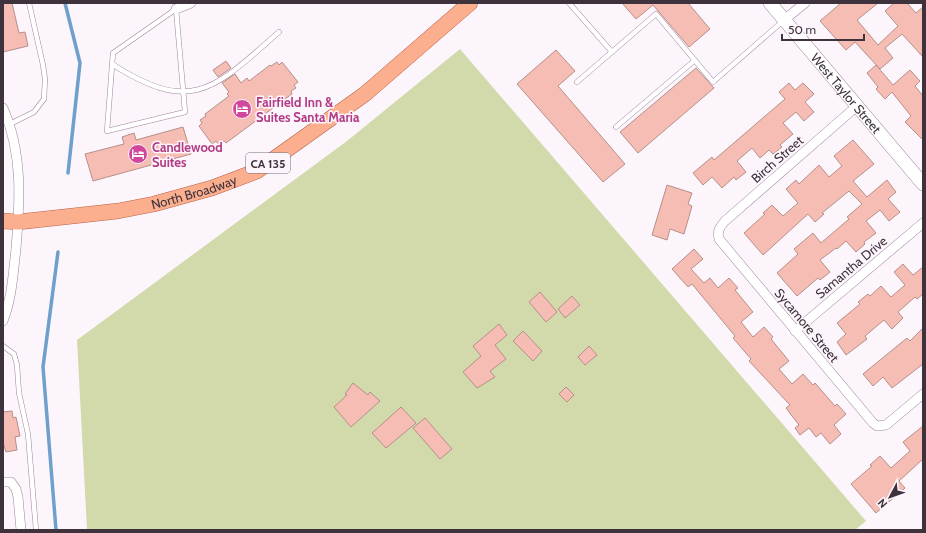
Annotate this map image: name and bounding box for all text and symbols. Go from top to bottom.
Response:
scale bar [782,16,864,42]
text: 50 m [788,22,816,37]
street label: West Taylor Street [808,50,885,137]
place label: Fairfield Inn & Suites Santa Maria [256,94,360,125]
hotel icon: Fairfield Inn & Suites Santa Maria [231,98,253,120]
street label: Birch Street [748,132,807,186]
place label: Candlewood Suites [152,139,223,170]
hotel icon: Candlewood Suites [127,143,149,165]
road number: CA 135 [246,153,290,173]
street label: North Broadway [149,171,239,212]
street label: Samantha Drive [812,232,890,302]
street label: Sycamore Street [771,285,843,366]
north arrow [870,477,910,517]
text: N [875,496,890,511]

